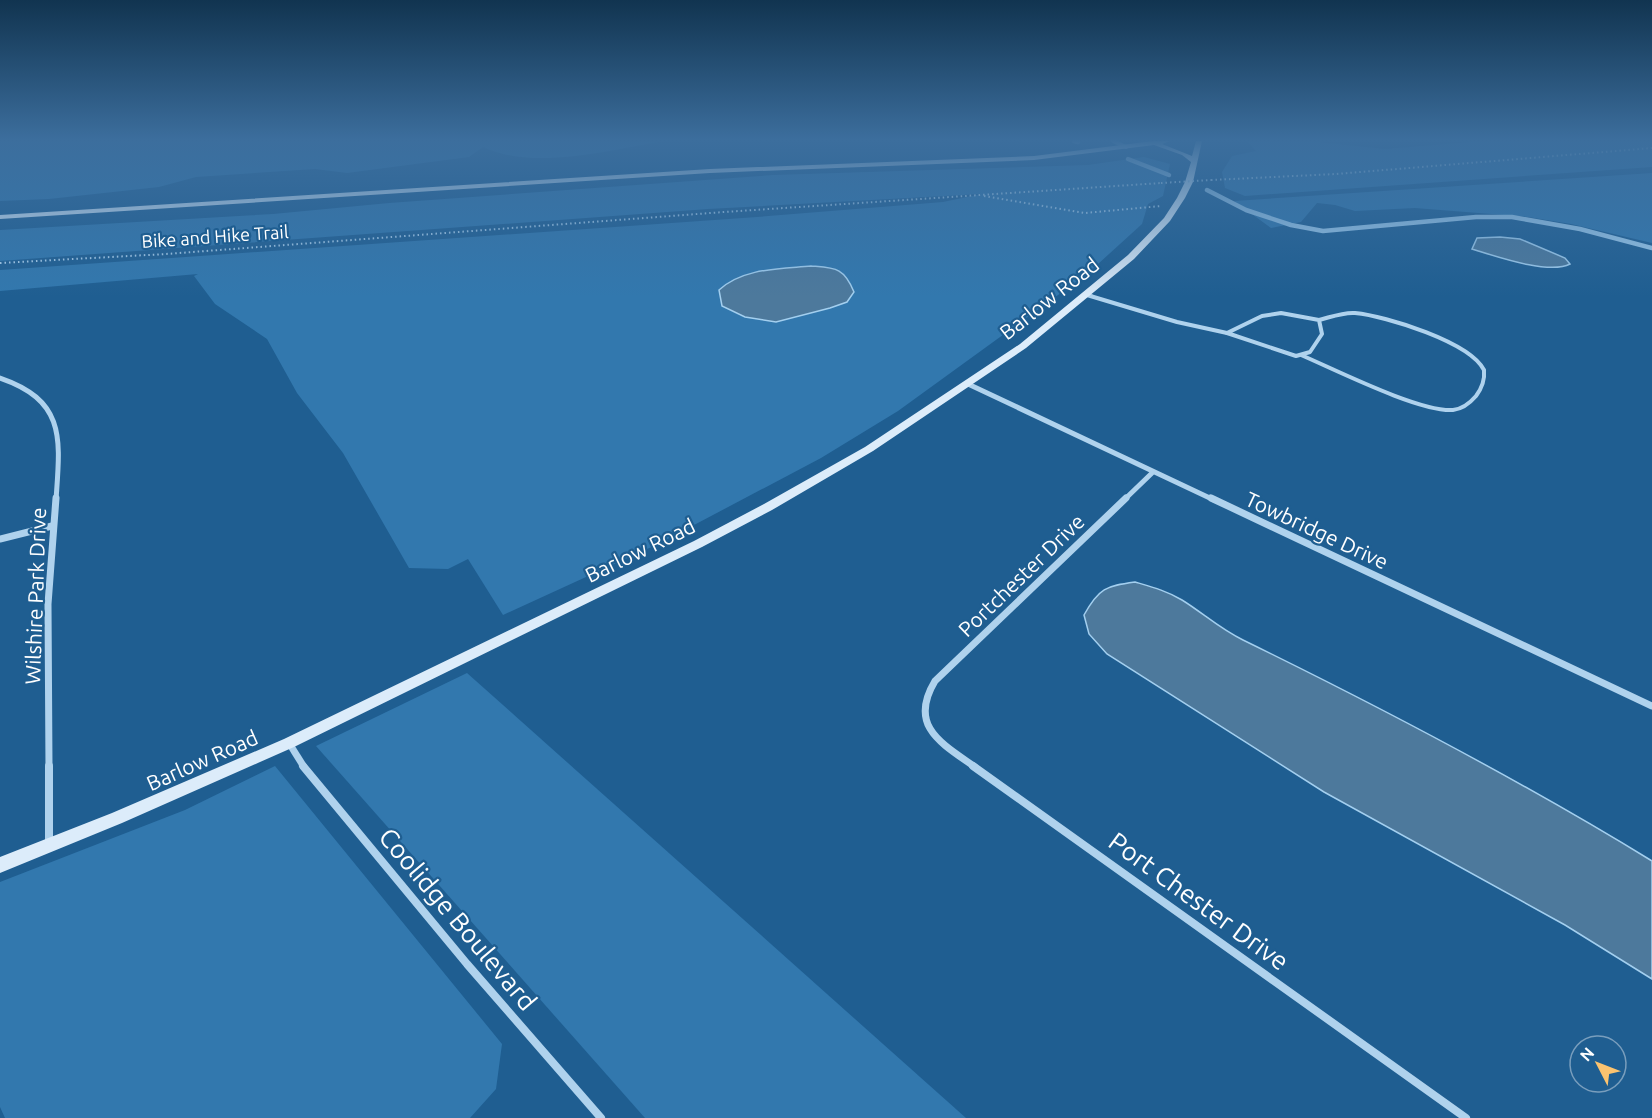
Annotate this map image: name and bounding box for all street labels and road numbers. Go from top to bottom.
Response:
street label: Bike and Hike Trail [141,221,289,251]
street label: Barlow Road [995,252,1103,344]
street label: Towbridge Drive [1242,486,1392,574]
street label: Wilshire Park Drive [20,507,50,685]
street label: Portchester Drive [953,509,1089,641]
street label: Barlow Road [581,513,699,587]
street label: Barlow Road [143,725,261,795]
street label: Coolidge Boulevard [373,822,543,1016]
street label: Port Chester Drive [1104,826,1294,976]

